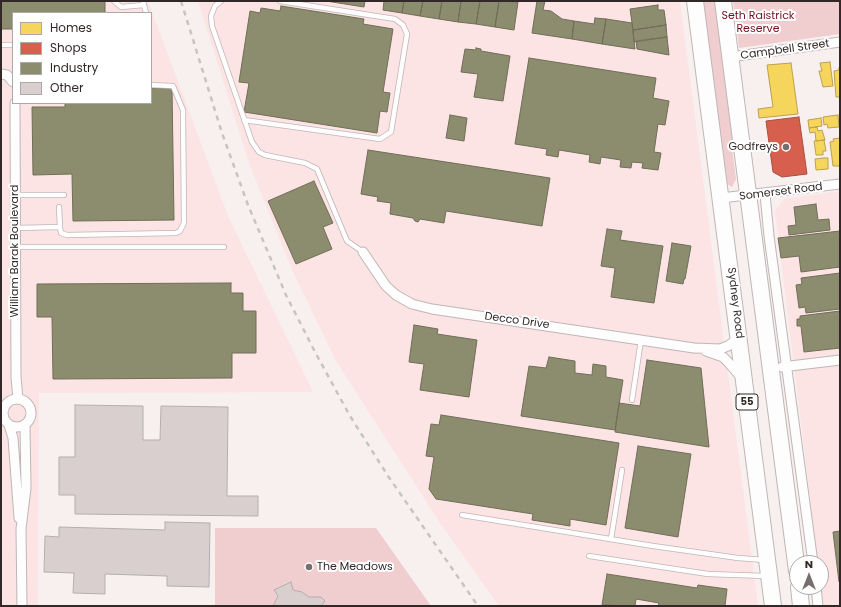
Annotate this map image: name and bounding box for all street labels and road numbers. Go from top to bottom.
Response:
street label: Campbell Street [740,37,830,63]
street label: Somerset Road [739,180,823,204]
street label: William Barak Boulevard [8,184,22,318]
street label: Sydney Road [724,267,746,339]
street label: Decco Drive [484,310,550,332]
road number: 55 [736,394,758,410]

